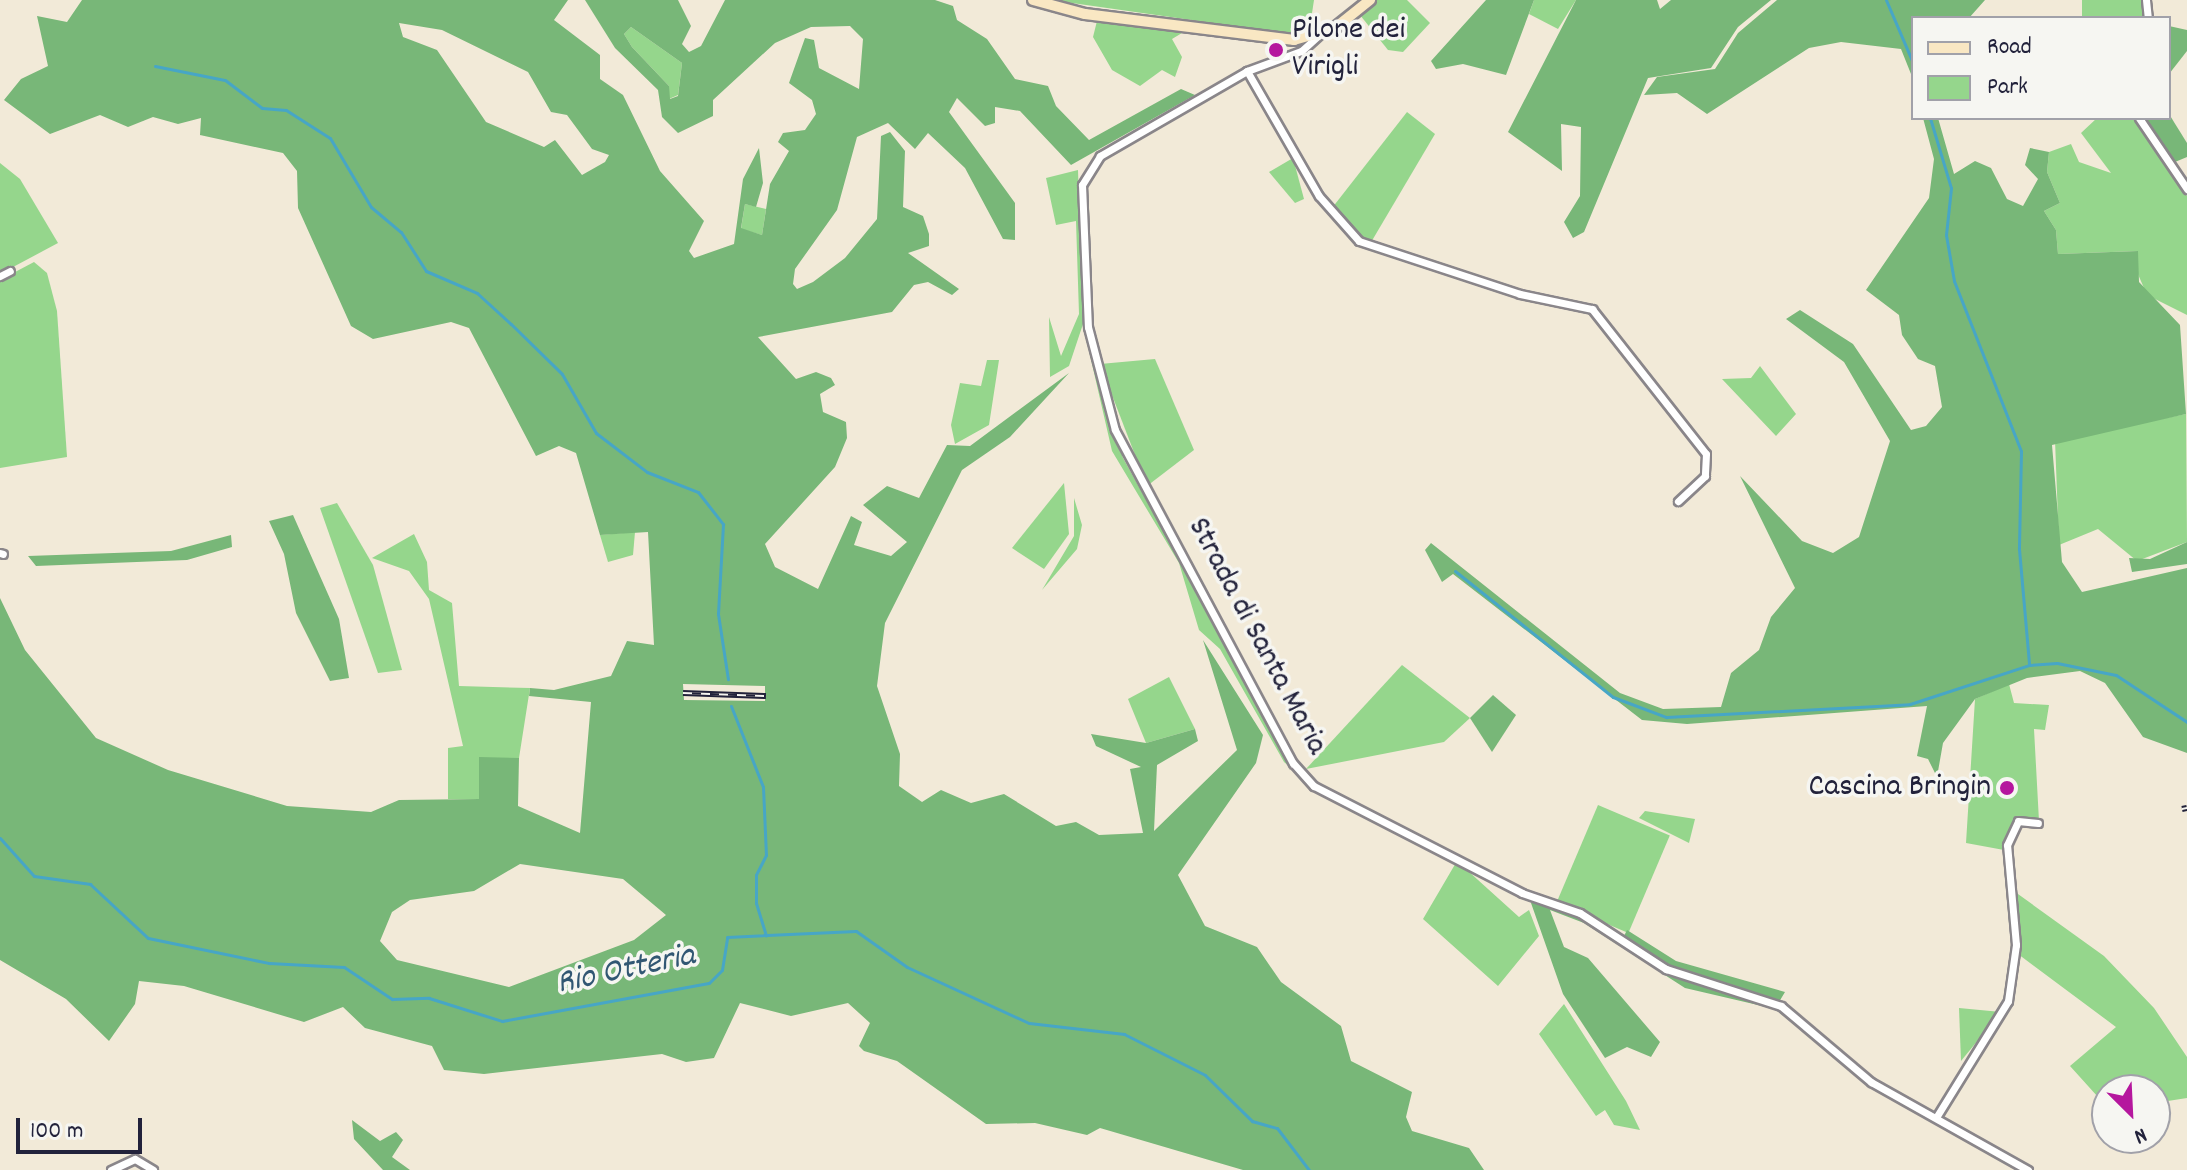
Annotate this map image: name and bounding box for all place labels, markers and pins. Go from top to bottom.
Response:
place label: Pilone dei Virigli [1292,13,1405,88]
marker: Pilone dei Virigli [1267,41,1285,59]
place label: Cascina Bringin [1809,769,1991,807]
marker: Cascina Bringin [1998,779,2016,797]

